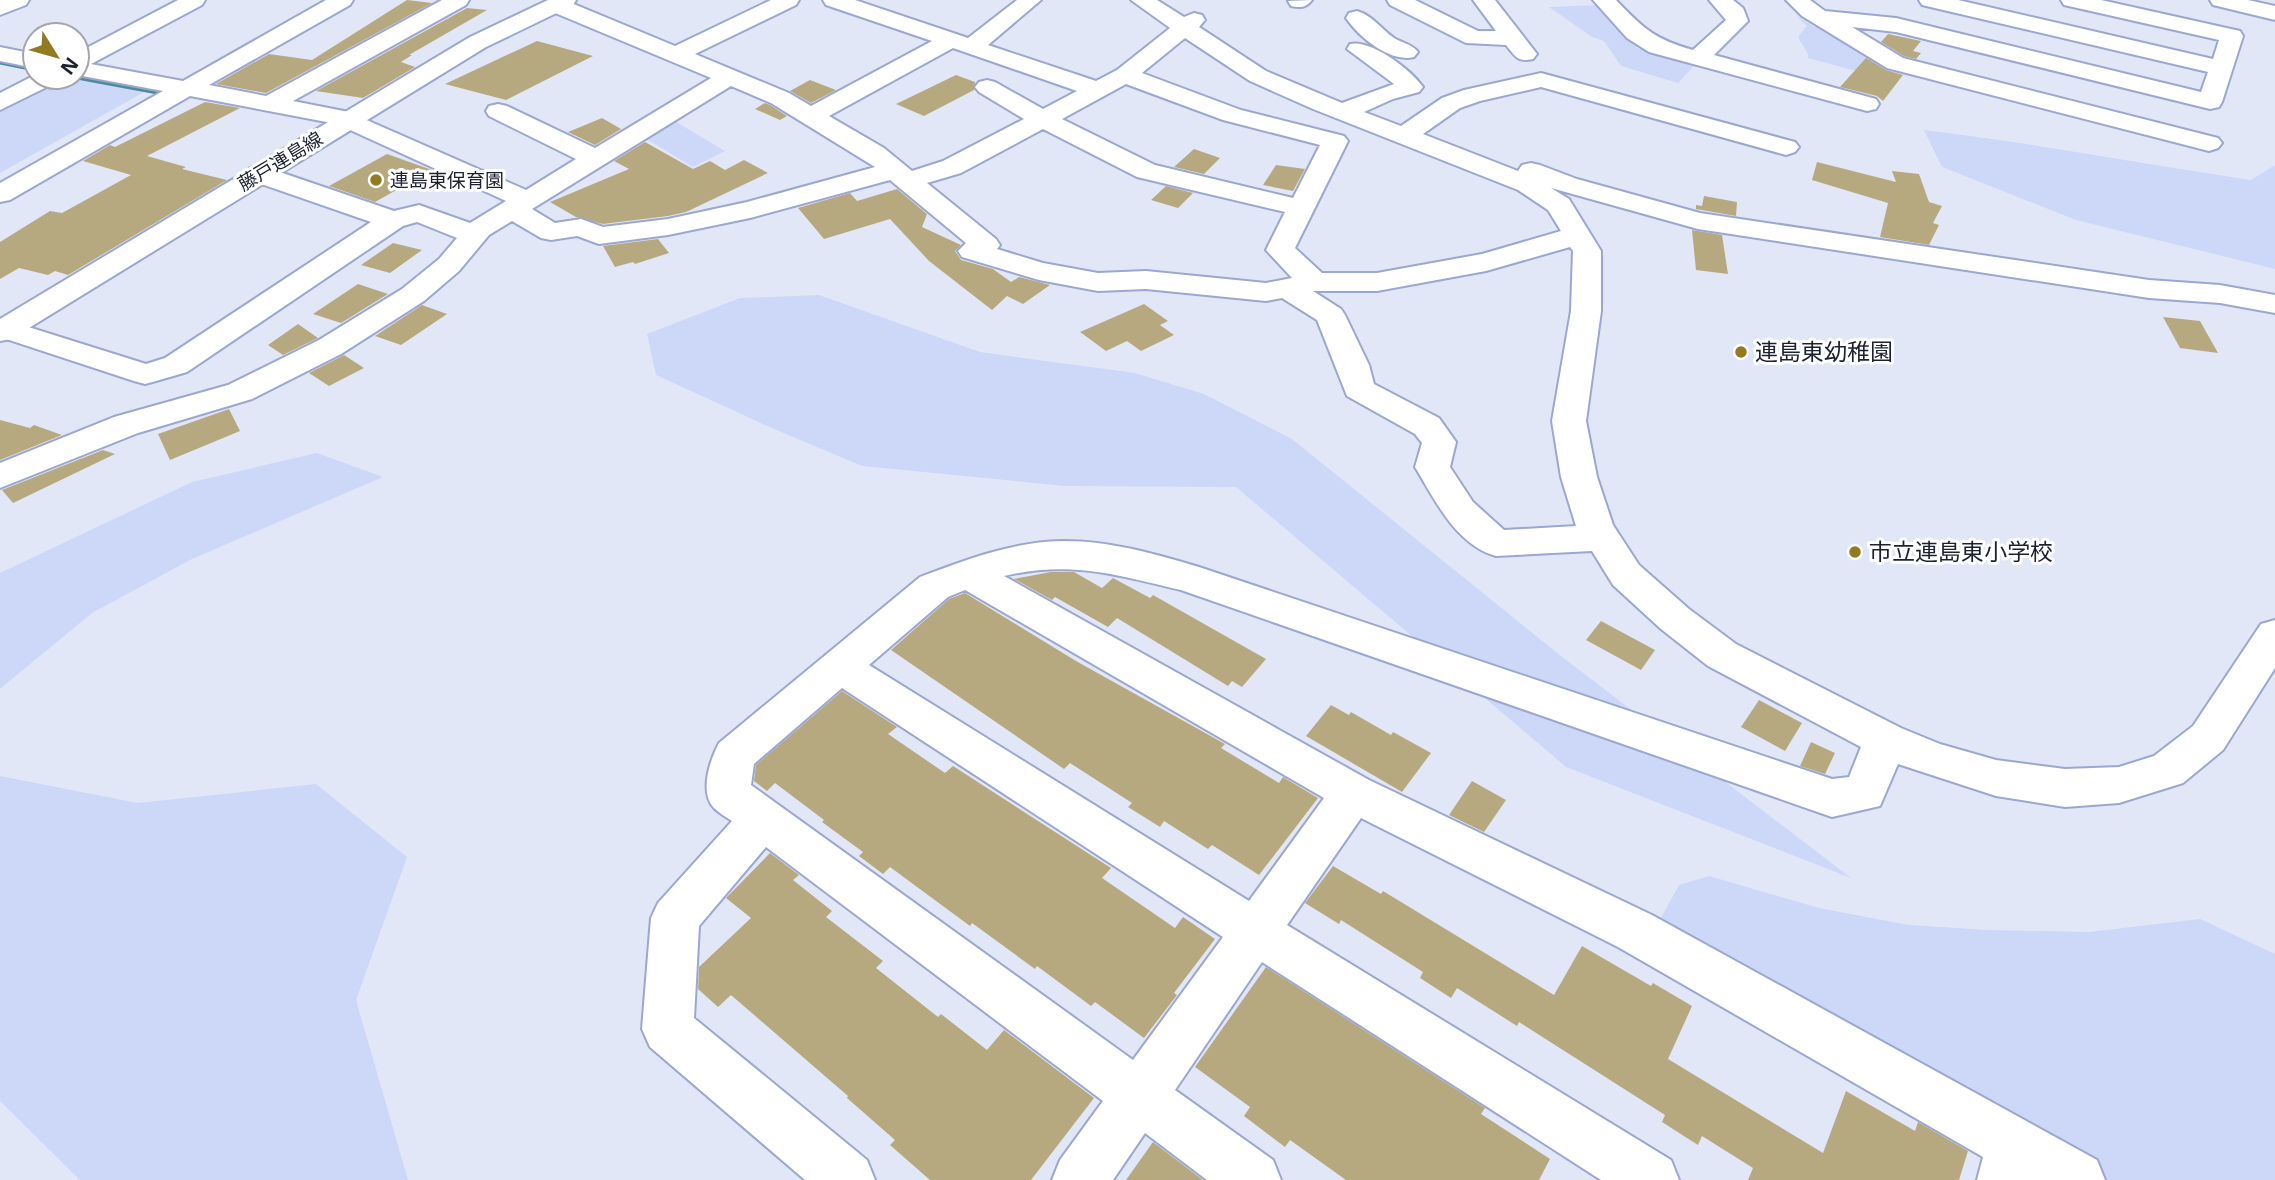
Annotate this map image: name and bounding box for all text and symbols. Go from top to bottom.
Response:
north arrow [21,21,91,91]
text: N [55,52,85,80]
street label: 藤戸連島線 [233,125,327,197]
place label: 連島東保育園 [390,167,504,193]
marker: 連島東保育園 [368,172,384,188]
place label: 連島東幼稚園 [1755,335,1893,367]
marker: 連島東幼稚園 [1733,344,1749,360]
place label: 市立連島東小学校 [1869,535,2053,567]
marker: 市立連島東小学校 [1847,544,1863,560]

